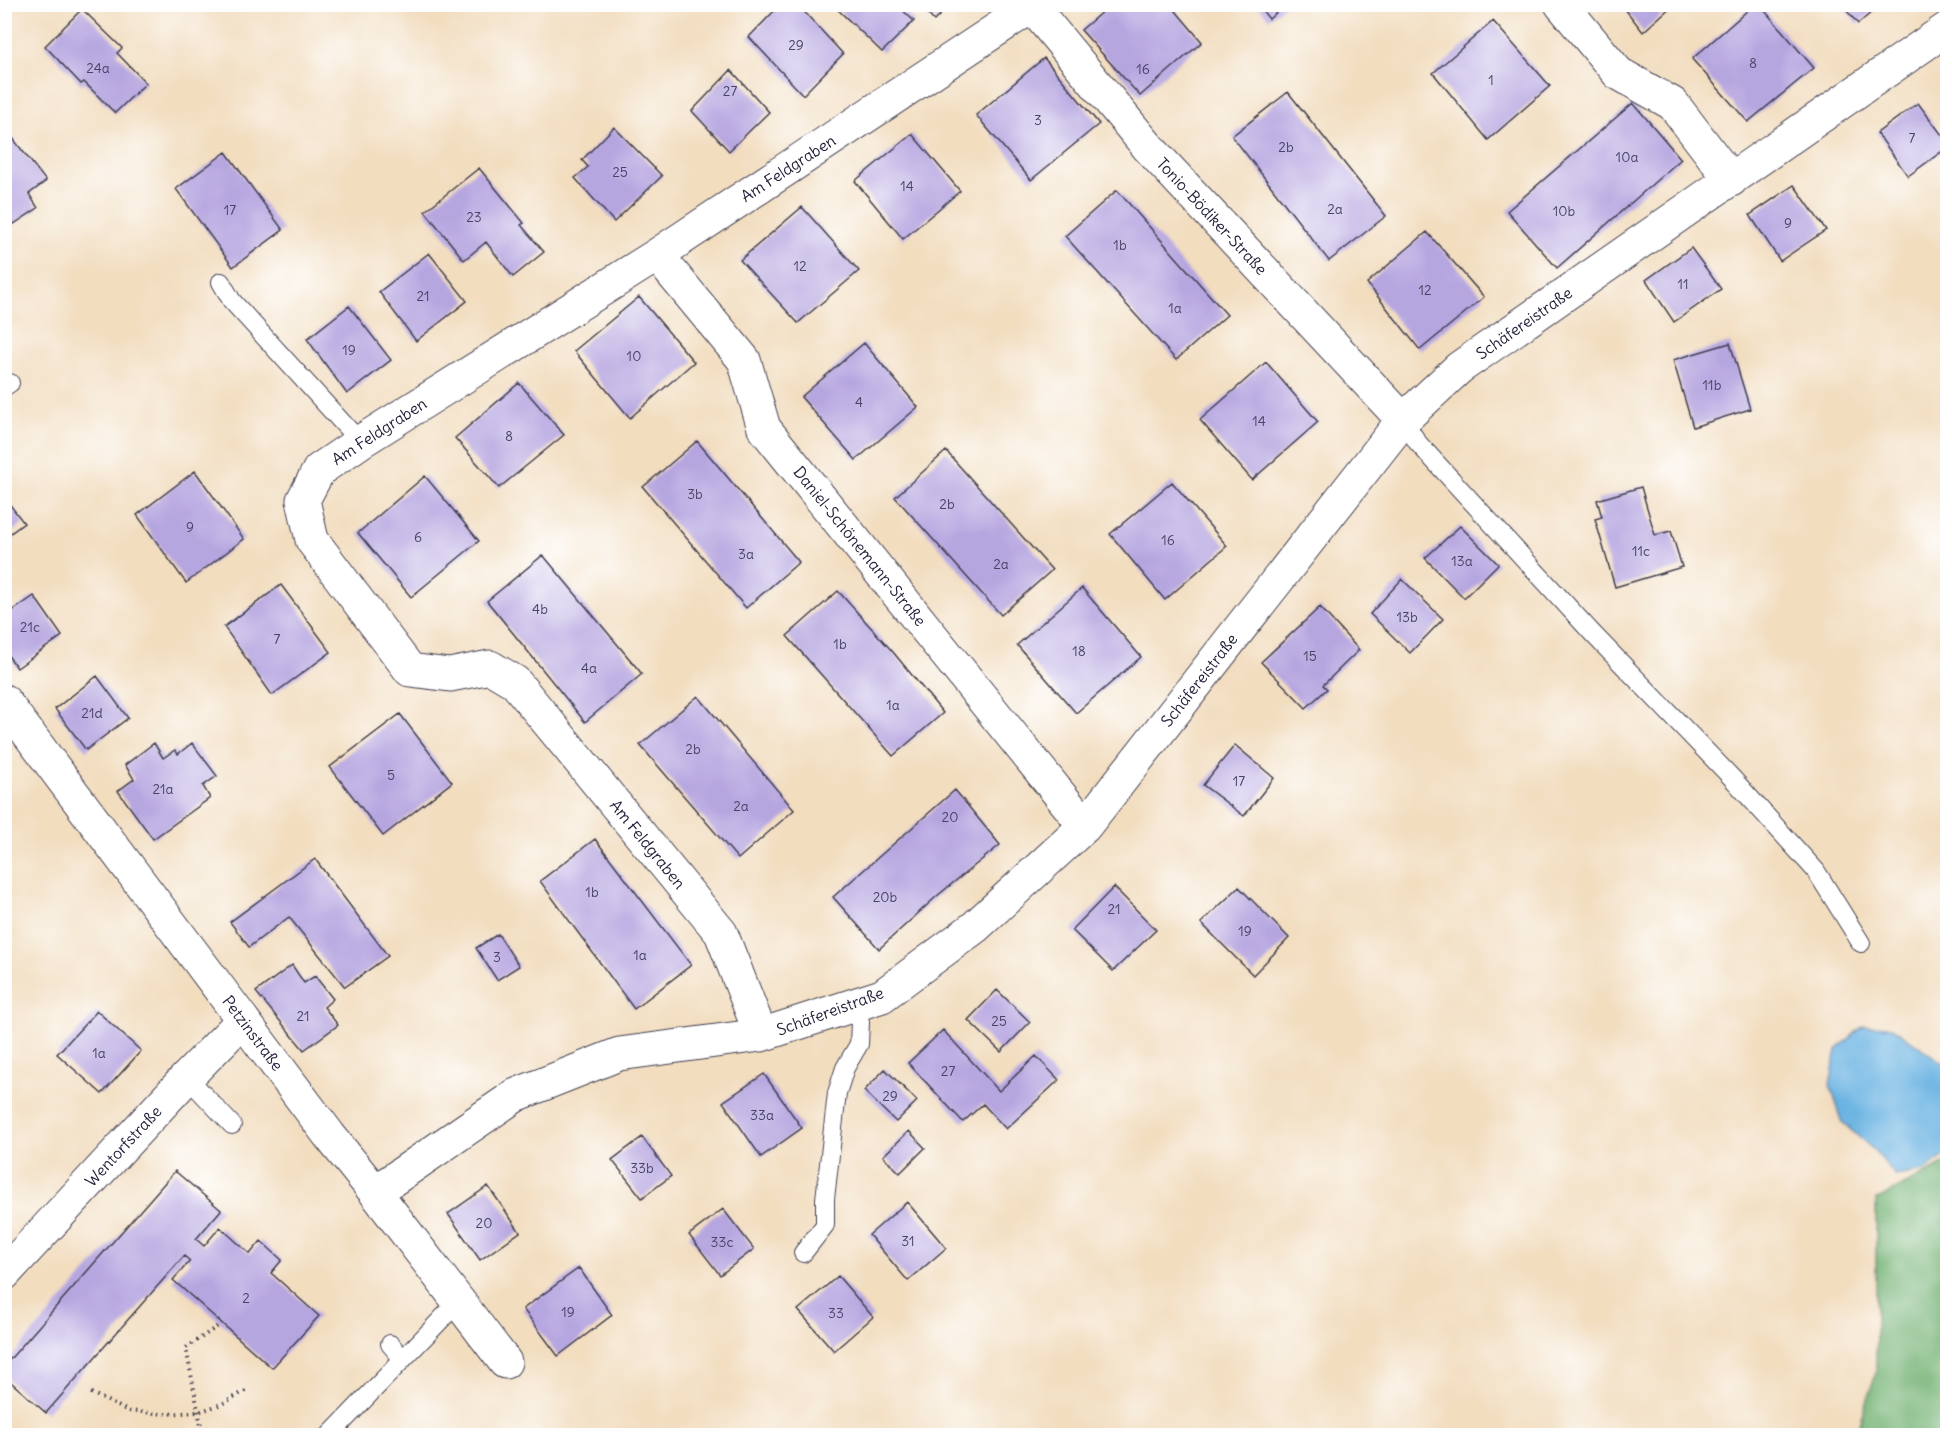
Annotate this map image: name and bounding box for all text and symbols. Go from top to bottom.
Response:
house number: 29 [788,36,804,54]
house number: 8 [1749,54,1757,72]
house number: 24a [86,59,110,77]
house number: 16 [1136,60,1150,78]
house number: 1 [1488,71,1494,89]
house number: 27 [723,82,737,100]
house number: 3 [1034,111,1042,129]
house number: 7 [1909,129,1916,147]
street label: Am Feldgraben [737,130,839,206]
house number: 2b [1278,138,1294,156]
house number: 10a [1616,148,1638,166]
street label: Tonio-Bödiker-Straße [1153,153,1271,279]
house number: 25 [612,163,628,181]
house number: 14 [900,177,914,195]
house number: 2a [1327,200,1343,218]
house number: 17 [224,201,236,219]
house number: 10b [1553,202,1576,220]
house number: 23 [466,208,482,226]
house number: 9 [1784,214,1792,232]
house number: 1b [1113,236,1127,254]
house number: 12 [793,257,807,275]
house number: 11 [1677,275,1689,293]
house number: 12 [1418,281,1432,299]
street label: Schäfereistraße [1472,283,1576,363]
house number: 21 [416,287,430,305]
house number: 1a [1168,299,1182,317]
house number: 19 [342,341,356,359]
house number: 10 [627,347,641,365]
house number: 11b [1703,376,1722,394]
street label: Am Feldgraben [328,393,430,469]
house number: 4 [855,393,863,411]
house number: 14 [1252,412,1266,430]
house number: 8 [505,427,513,445]
street label: Daniel-Schönemann-Straße [789,462,931,630]
house number: 3b [687,485,703,503]
house number: 2b [939,495,955,513]
house number: 9 [186,518,194,536]
house number: 6 [414,528,422,546]
house number: 16 [1161,531,1175,549]
house number: 11c [1632,542,1650,560]
house number: 3a [738,545,754,563]
house number: 13a [1451,552,1473,570]
house number: 2a [993,555,1009,573]
house number: 4b [532,600,548,618]
house number: 13b [1396,608,1418,626]
house number: 21c [20,618,40,636]
street label: Schäfereistraße [1156,629,1242,731]
house number: 7 [274,630,281,648]
house number: 1b [833,635,847,653]
house number: 18 [1072,642,1086,660]
house number: 15 [1303,647,1317,665]
house number: 4a [581,659,597,677]
house number: 1a [886,696,900,714]
house number: 21d [81,704,103,722]
house number: 2b [685,740,701,758]
house number: 5 [387,766,395,784]
house number: 17 [1233,772,1245,790]
house number: 21a [152,780,174,798]
street label: Am Feldgraben [606,795,690,893]
house number: 2a [733,797,749,815]
house number: 20 [942,808,958,826]
house number: 1b [585,883,599,901]
house number: 20b [873,888,898,906]
house number: 21 [1107,900,1121,918]
house number: 19 [1238,922,1252,940]
house number: 1a [633,946,647,964]
house number: 3 [493,948,501,966]
street label: Schäfereistraße [774,982,886,1040]
street label: Petzinstraße [218,991,288,1075]
house number: 21 [296,1007,310,1025]
house number: 25 [991,1012,1007,1030]
house number: 1a [92,1044,106,1062]
house number: 27 [941,1062,955,1080]
house number: 29 [882,1087,898,1105]
street label: Wentorfstraße [80,1101,166,1191]
house number: 33a [750,1106,774,1124]
house number: 33b [630,1159,654,1177]
house number: 20 [476,1214,492,1232]
house number: 31 [901,1232,915,1250]
house number: 33c [710,1233,734,1251]
house number: 2 [242,1289,250,1307]
house number: 19 [561,1303,575,1321]
house number: 33 [828,1304,844,1322]

